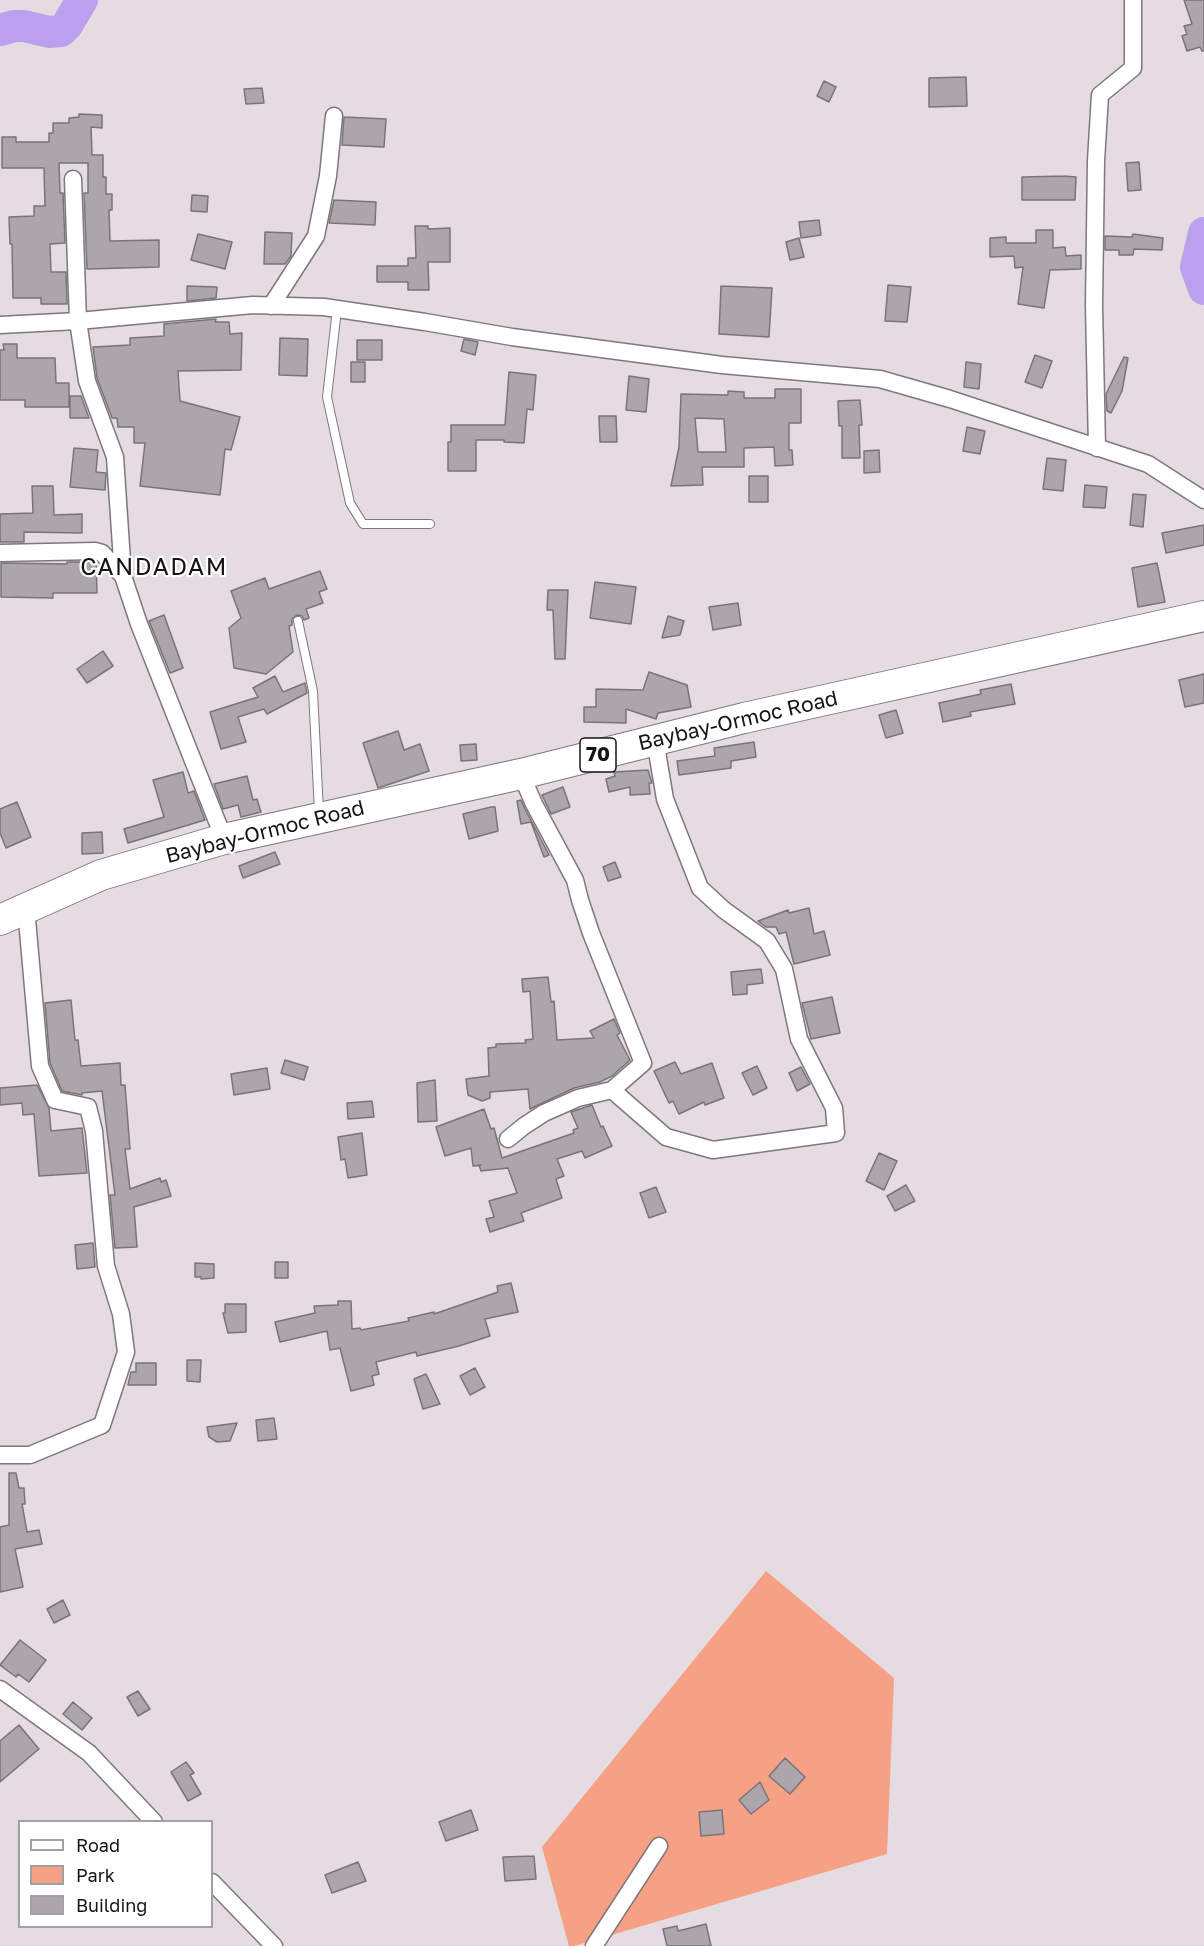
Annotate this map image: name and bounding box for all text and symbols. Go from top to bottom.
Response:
district label: CANDADAM [80,553,228,581]
street label: Baybay-Ormoc Road [636,686,840,756]
road number: 70 [580,738,616,772]
street label: Baybay-Ormoc Road [163,795,367,869]
legend [18,1820,213,1928]
text: Road [76,1834,120,1856]
text: Park [76,1864,115,1886]
text: Building [76,1894,147,1916]

